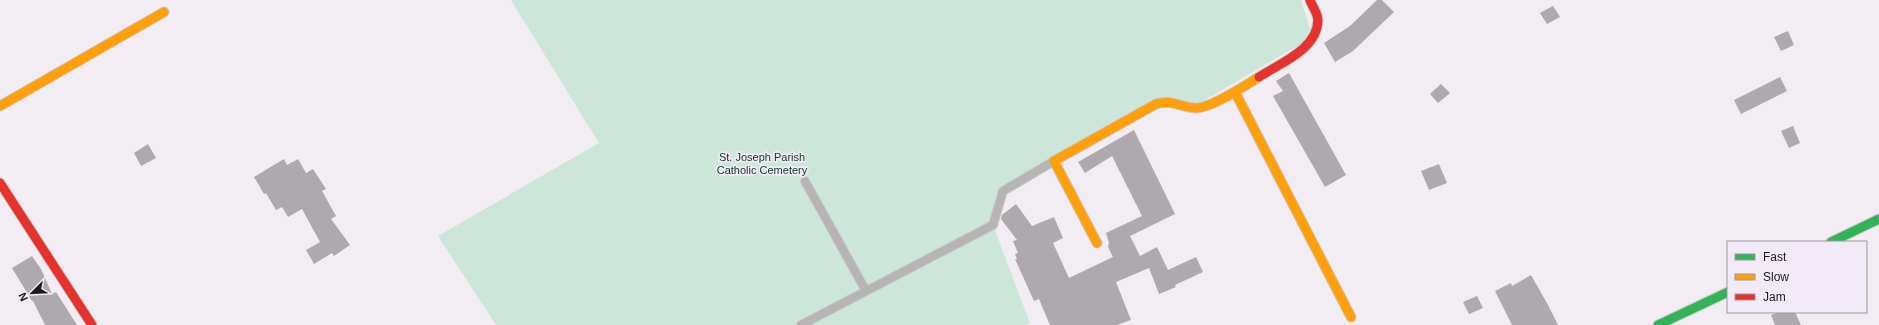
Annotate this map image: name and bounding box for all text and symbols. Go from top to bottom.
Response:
park label: St. Joseph Parish Catholic Cemetery [717,151,808,176]
legend [1727,241,1867,313]
text: Fast [1763,250,1787,264]
text: Slow [1763,270,1789,284]
north arrow [12,273,52,313]
text: Jam [1763,290,1786,304]
text: N [16,291,30,303]

